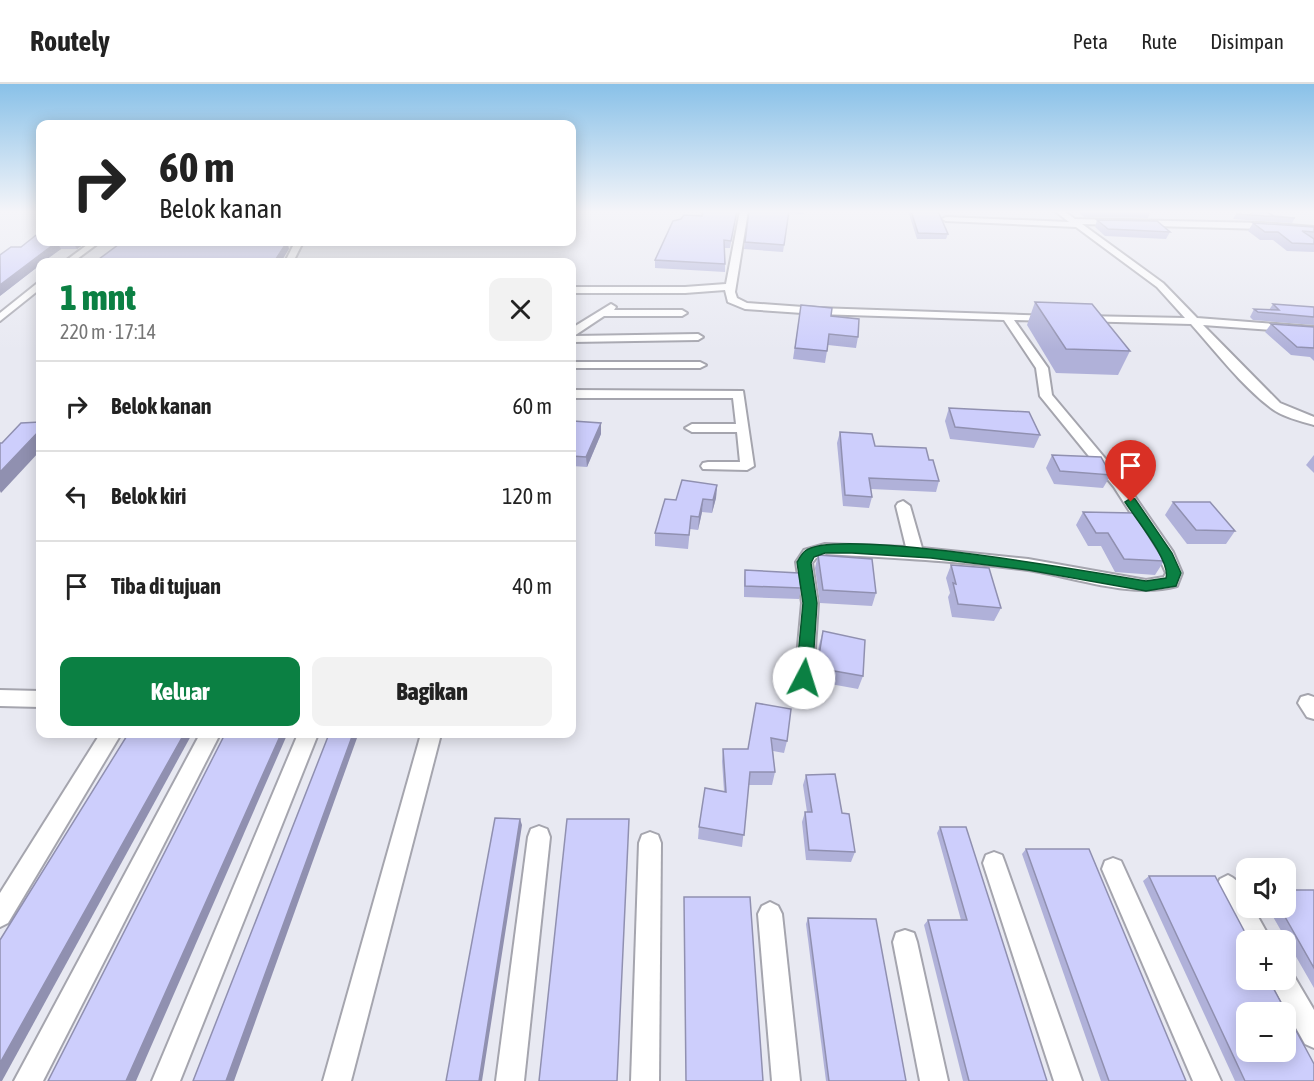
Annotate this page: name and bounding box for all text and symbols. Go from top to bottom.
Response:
text: Routely [30,25,110,57]
text: Peta [1073,29,1108,53]
text: Rute [1141,29,1177,53]
text: Disimpan [1210,29,1284,53]
text: 60 m [159,143,234,191]
icon: right [60,144,138,222]
text: Belok kanan [159,193,282,224]
text: 1 mnt [60,276,136,318]
button: close [489,278,552,341]
text: 220 m · 17:14 [60,320,156,343]
icon: right [60,390,93,423]
text: Belok kanan [111,393,212,419]
text: 60 m [512,393,552,419]
pin [1105,440,1156,502]
icon: arrive [1114,449,1147,482]
icon: left [60,480,93,513]
text: Belok kiri [111,483,186,509]
text: 120 m [502,483,552,509]
icon: arrive [60,570,93,603]
text: Tiba di tujuan [111,573,221,599]
text: 40 m [512,573,552,599]
position arrow [772,646,836,710]
button: Keluar [60,657,300,726]
button: Bagikan [312,657,552,726]
map controls [1236,858,1296,1062]
button: sound [1236,858,1296,918]
button: + [1236,930,1296,990]
button: − [1236,1002,1296,1062]

